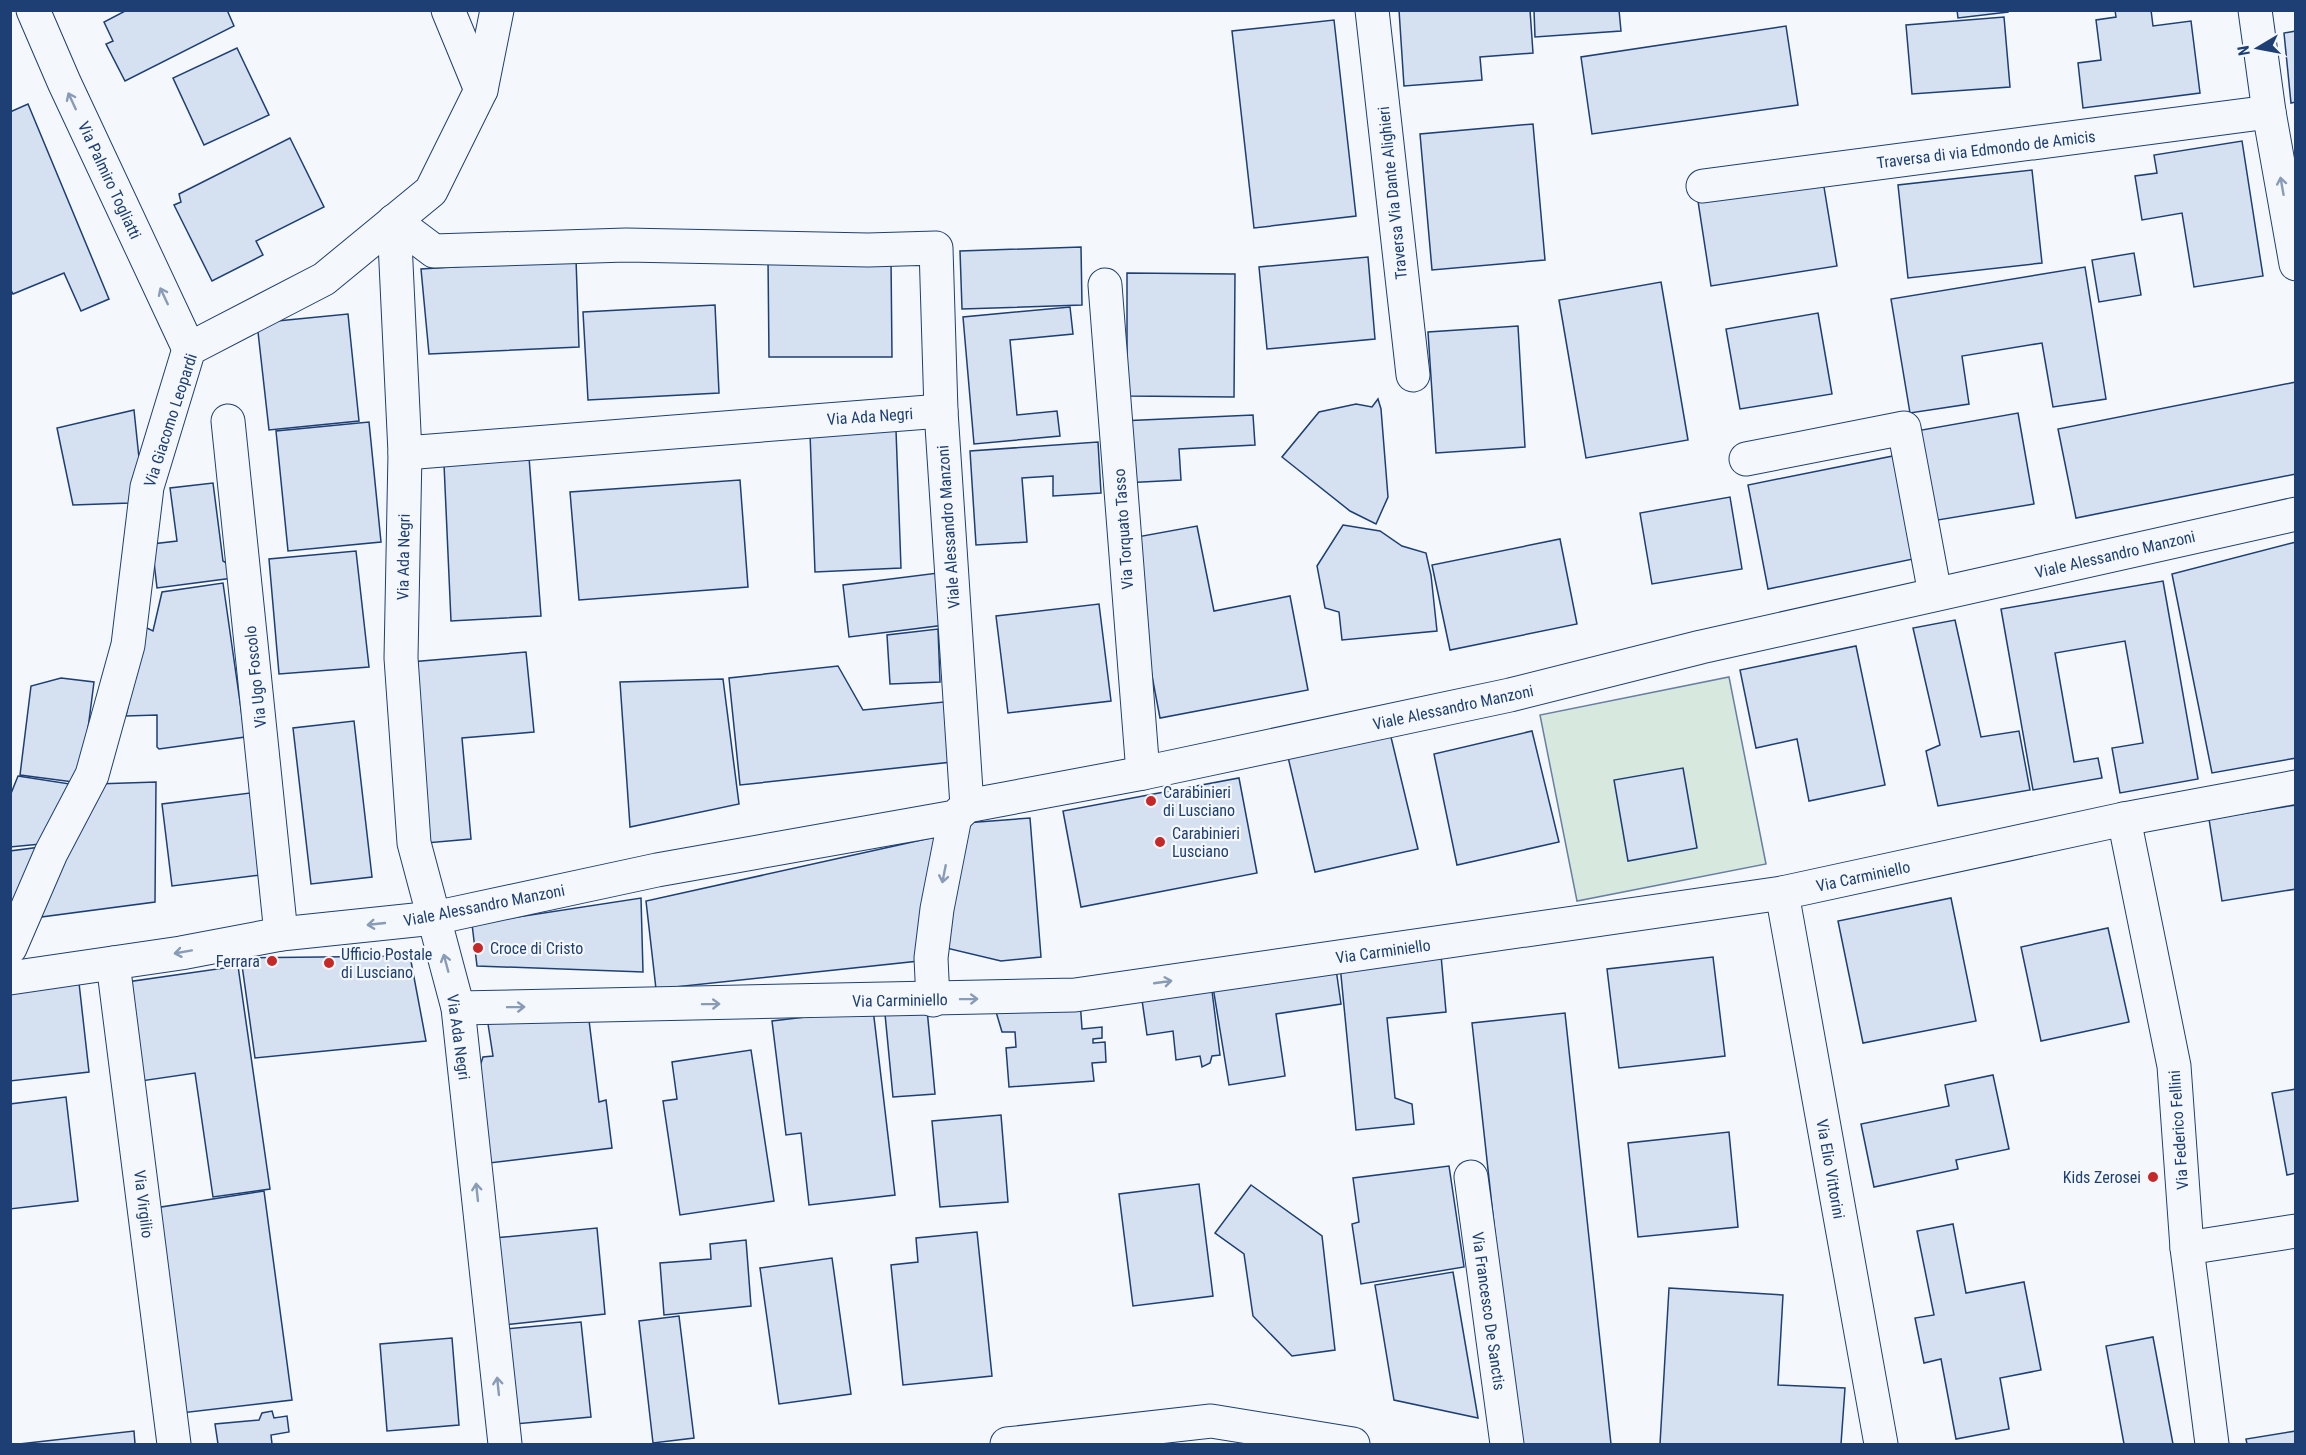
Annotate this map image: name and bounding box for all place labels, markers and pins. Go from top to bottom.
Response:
place label: Carabinieri di Lusciano [1163,783,1235,820]
marker: Carabinieri di Lusciano [1144,794,1158,808]
place label: Carabinieri Lusciano [1172,824,1240,861]
marker: Carabinieri Lusciano [1153,835,1167,849]
place label: Croce di Cristo [490,939,583,958]
marker: Croce di Cristo [471,941,485,955]
place label: Ufficio Postale di Lusciano [341,945,432,982]
place label: Ferrara [216,952,260,971]
marker: Ferrara [265,954,279,968]
marker: Ufficio Postale di Lusciano [322,956,336,970]
place label: Kids Zerosei [2063,1168,2141,1187]
marker: Kids Zerosei [2146,1170,2160,1184]

